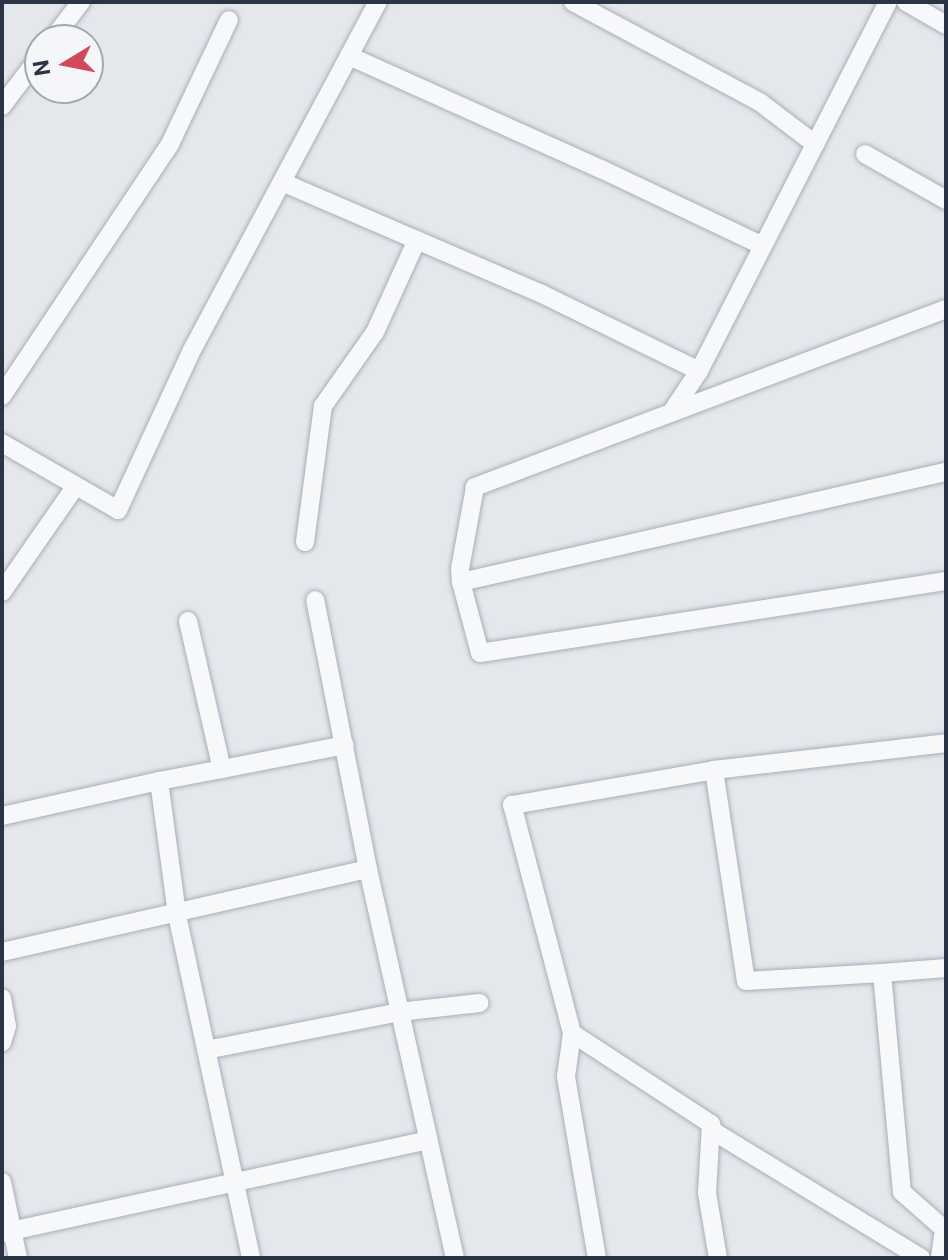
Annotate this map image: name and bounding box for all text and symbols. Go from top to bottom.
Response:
north arrow [24,24,104,104]
text: N [28,58,56,78]

